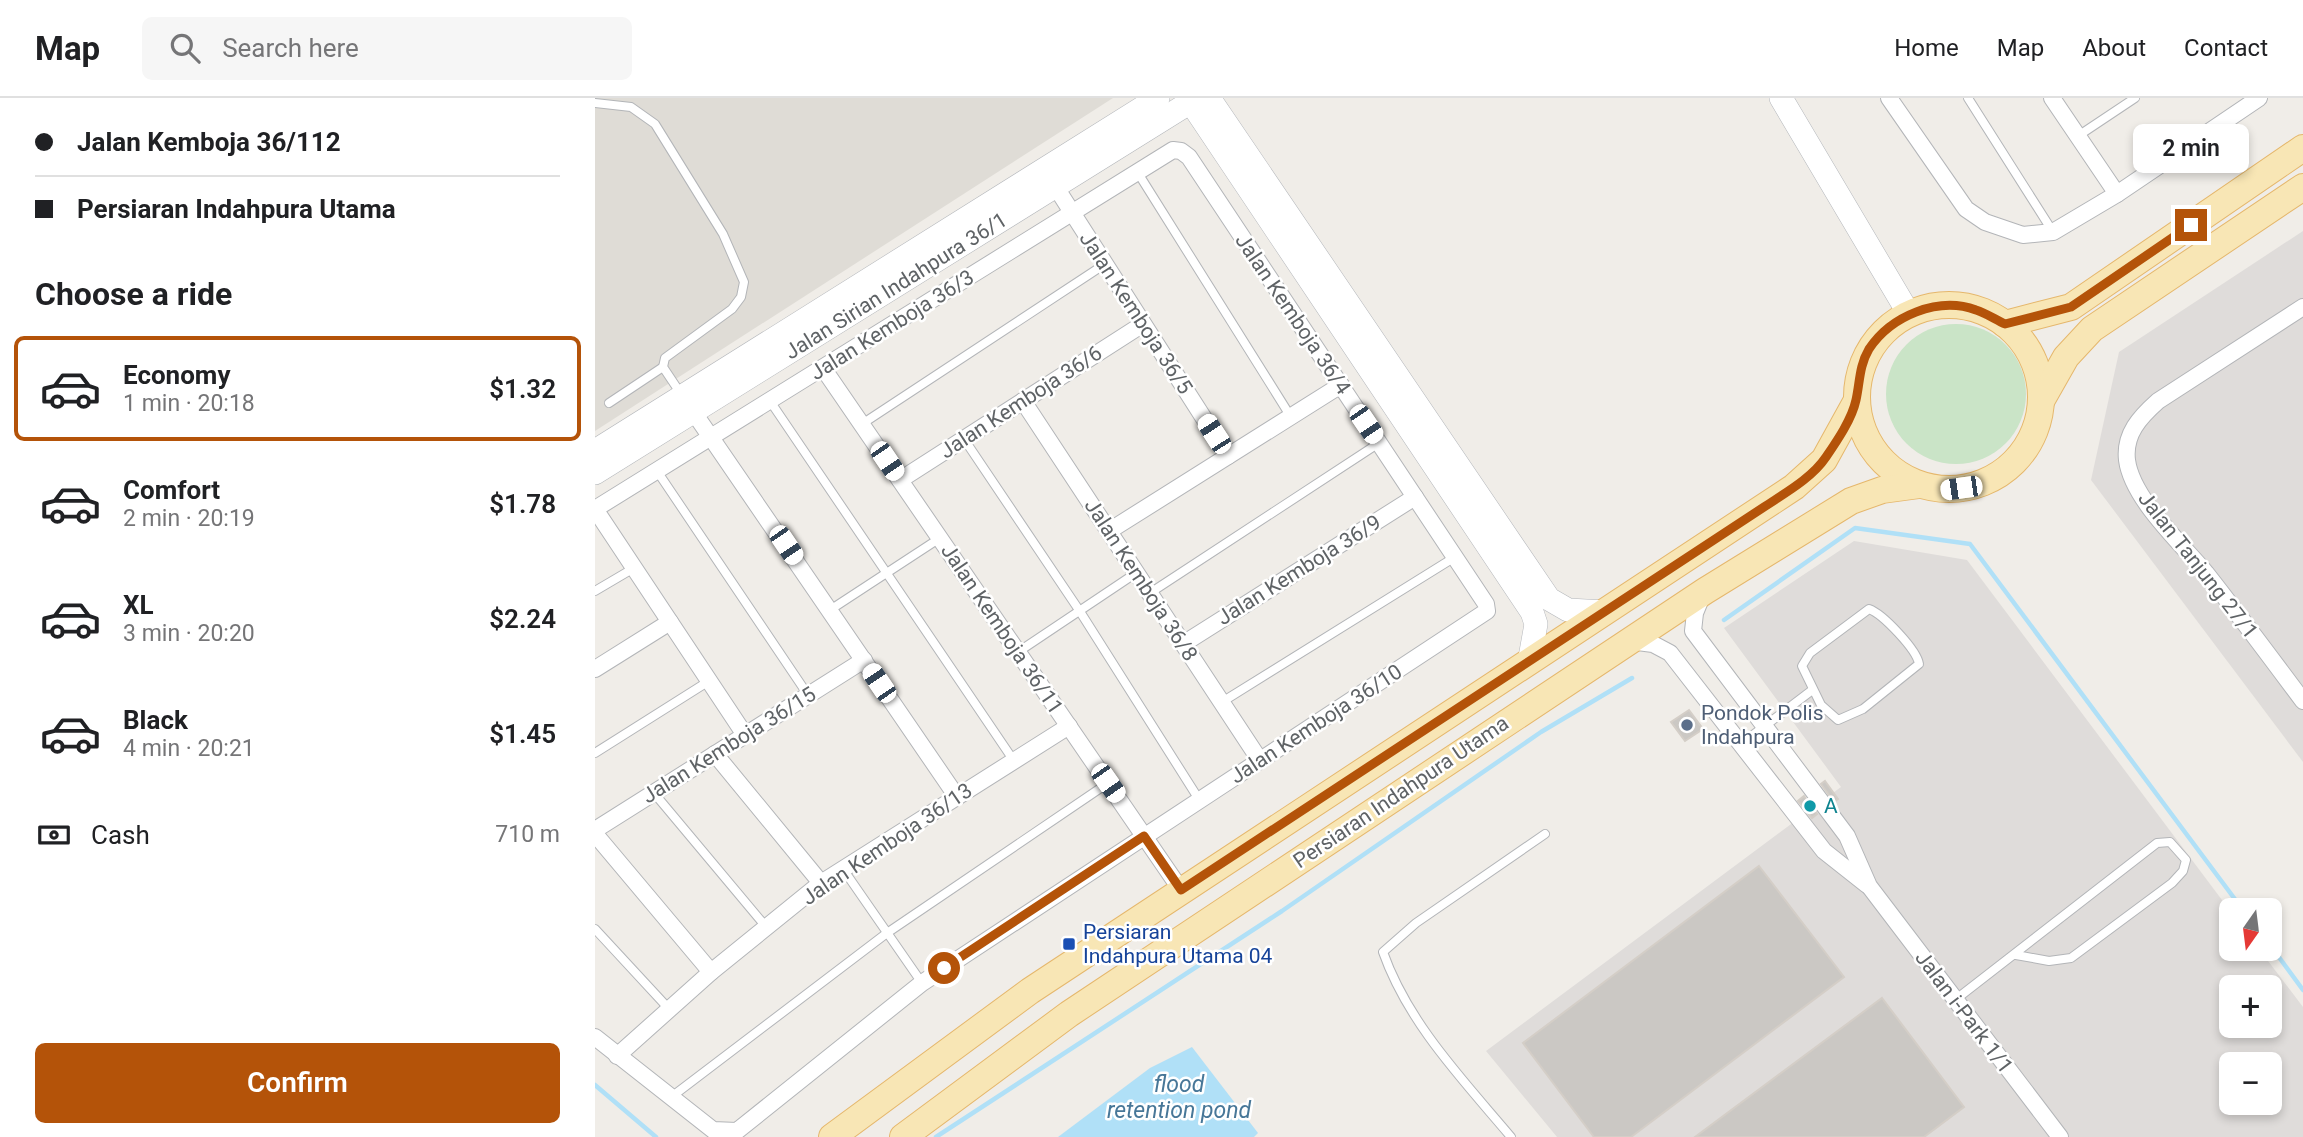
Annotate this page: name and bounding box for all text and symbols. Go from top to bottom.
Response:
search box [142,17,632,80]
text: Map [35,29,100,68]
icon: search [166,29,204,67]
text: Search here [222,33,359,63]
text: Home [1894,34,1959,62]
text: Map [1997,34,2044,62]
text: About [2082,34,2146,62]
text: Contact [2184,34,2268,62]
callout: 2 min [2133,123,2249,172]
text: Jalan Kemboja 36/112 [77,127,341,157]
text: 2 min [2162,135,2220,162]
text: Persiaran Indahpura Utama [77,194,396,224]
street label: Jalan Sirian Indahpura 36/1 [781,208,1011,364]
route end [2175,209,2207,241]
street label: Jalan Kemboja 36/5 [1075,227,1197,399]
street label: Jalan Kemboja 36/4 [1230,229,1356,399]
street label: Jalan Kemboja 36/3 [806,265,978,385]
text: Choose a ride [35,275,232,313]
street label: Jalan Kemboja 36/6 [935,341,1107,463]
icon: car [39,357,102,420]
text: Economy [123,360,230,390]
text: $1.32 [489,374,556,404]
text: 1 min · 20:18 [123,390,255,417]
car [1346,401,1387,447]
car [1194,411,1235,457]
car [867,438,908,484]
icon: car [39,472,102,535]
text: Comfort [123,475,220,505]
car [1939,475,1984,501]
street label: Jalan Tanjung 27/1 [2133,487,2263,643]
text: $1.78 [489,489,556,519]
street label: Jalan Kemboja 36/8 [1080,494,1202,666]
text: 2 min · 20:19 [123,505,255,532]
street label: Jalan Kemboja 36/9 [1213,510,1385,630]
car [766,522,807,568]
street label: Jalan Kemboja 36/11 [936,539,1068,719]
icon: car [39,587,102,650]
text: XL [123,590,154,620]
text: $2.24 [489,604,556,634]
text: 3 min · 20:20 [123,620,255,647]
street label: Jalan Kemboja 36/10 [1226,659,1406,789]
car [859,660,900,706]
street label: Jalan Kemboja 36/15 [638,682,820,808]
place label: Pondok Polis Indahpura [1701,701,1824,749]
icon: car [39,702,102,765]
text: Black [123,705,188,735]
street label: Persiaran Indahpura Utama [1289,711,1513,873]
marker: Pondok Polis Indahpura [1679,717,1695,733]
text: $1.45 [489,719,556,749]
text: 4 min · 20:21 [123,735,255,762]
car [1088,760,1129,806]
street label: Jalan Kemboja 36/13 [797,778,977,910]
place label: A [1824,794,1838,818]
marker: A [1802,798,1818,814]
icon: cash [35,816,73,854]
text: Cash [91,820,150,850]
text: 710 m [495,821,560,848]
north arrow [2219,898,2282,961]
map controls [2219,898,2282,1115]
place label: Persiaran Indahpura Utama 04 [1083,920,1273,968]
marker: Persiaran Indahpura Utama 04 [1061,936,1077,952]
street label: Jalan i-Park 1/1 [1910,946,2018,1078]
route start [928,952,960,984]
button: + [2219,975,2282,1038]
button: Confirm [35,1043,560,1123]
button: − [2219,1052,2282,1115]
water label: flood retention pond [1107,1071,1252,1124]

